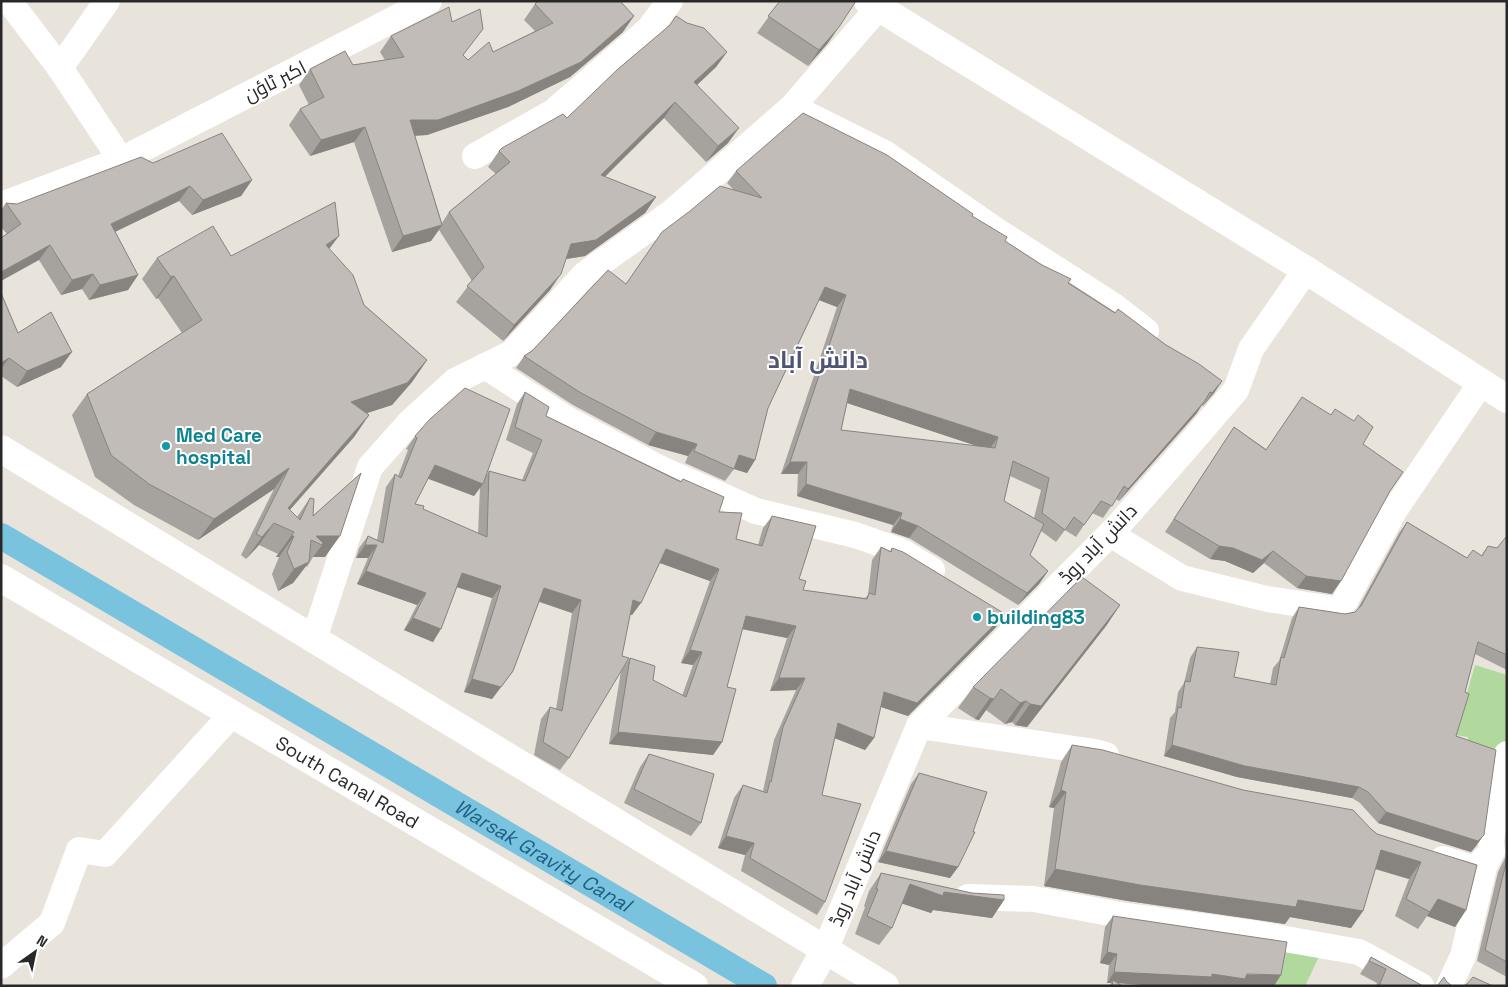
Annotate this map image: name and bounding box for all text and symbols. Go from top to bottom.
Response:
street label: اکبر ٹاؤن [240,55,310,107]
district label: دانش آباد [768,344,868,375]
place label: Med Care hospital [176,423,262,470]
marker: Med Care hospital [160,440,172,452]
street label: دانش آباد روڈ [1053,499,1143,589]
place label: building83 [987,605,1085,630]
marker: building83 [971,611,983,623]
street label: South Canal Road [271,730,424,834]
water label: Warsak Gravity Canal [450,793,638,919]
street label: دانش آباد روڈ [824,826,886,930]
north arrow [10,927,60,977]
text: N [33,931,51,951]

